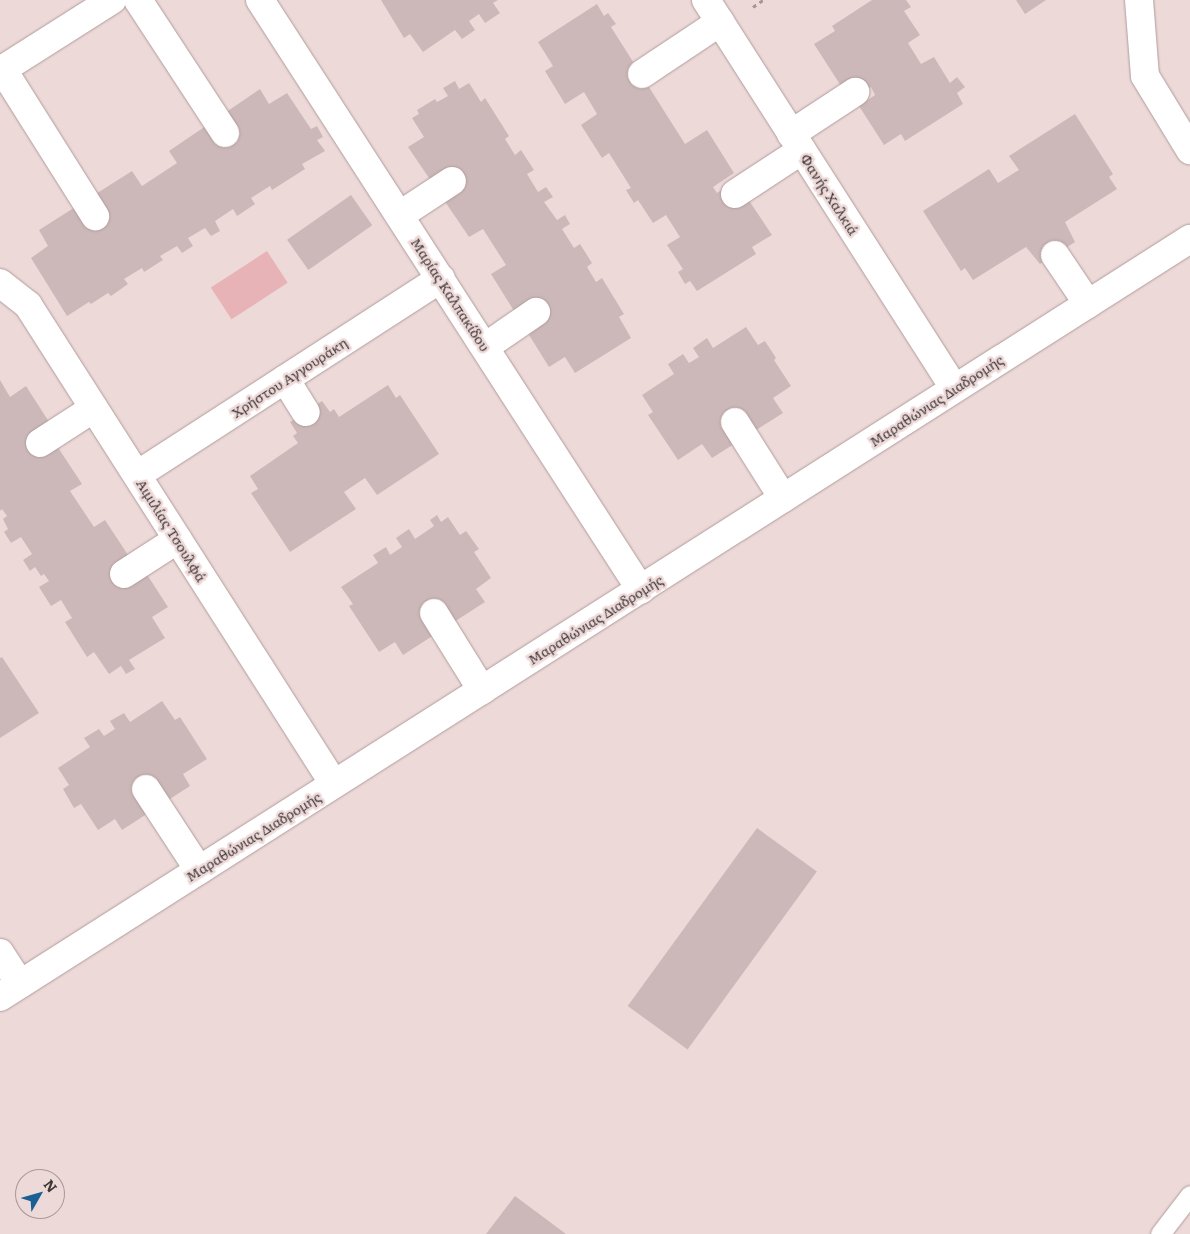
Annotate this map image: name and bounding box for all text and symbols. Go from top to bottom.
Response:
street label: Φανής Χαλκιά [798,150,862,238]
street label: Μαρίας Καλπακίδου [408,234,494,354]
street label: Χρήστου Αγγουράκη [228,333,350,421]
street label: Μαραθώνιας Διαδρομής [866,350,1006,450]
street label: Αιμιλίας Τσουλφά [134,475,210,585]
street label: Μαραθώνιας Διαδρομής [524,571,666,667]
street label: Μαραθώνιας Διαδρομής [182,788,324,884]
north arrow [15,1169,65,1219]
text: N [40,1175,63,1196]

